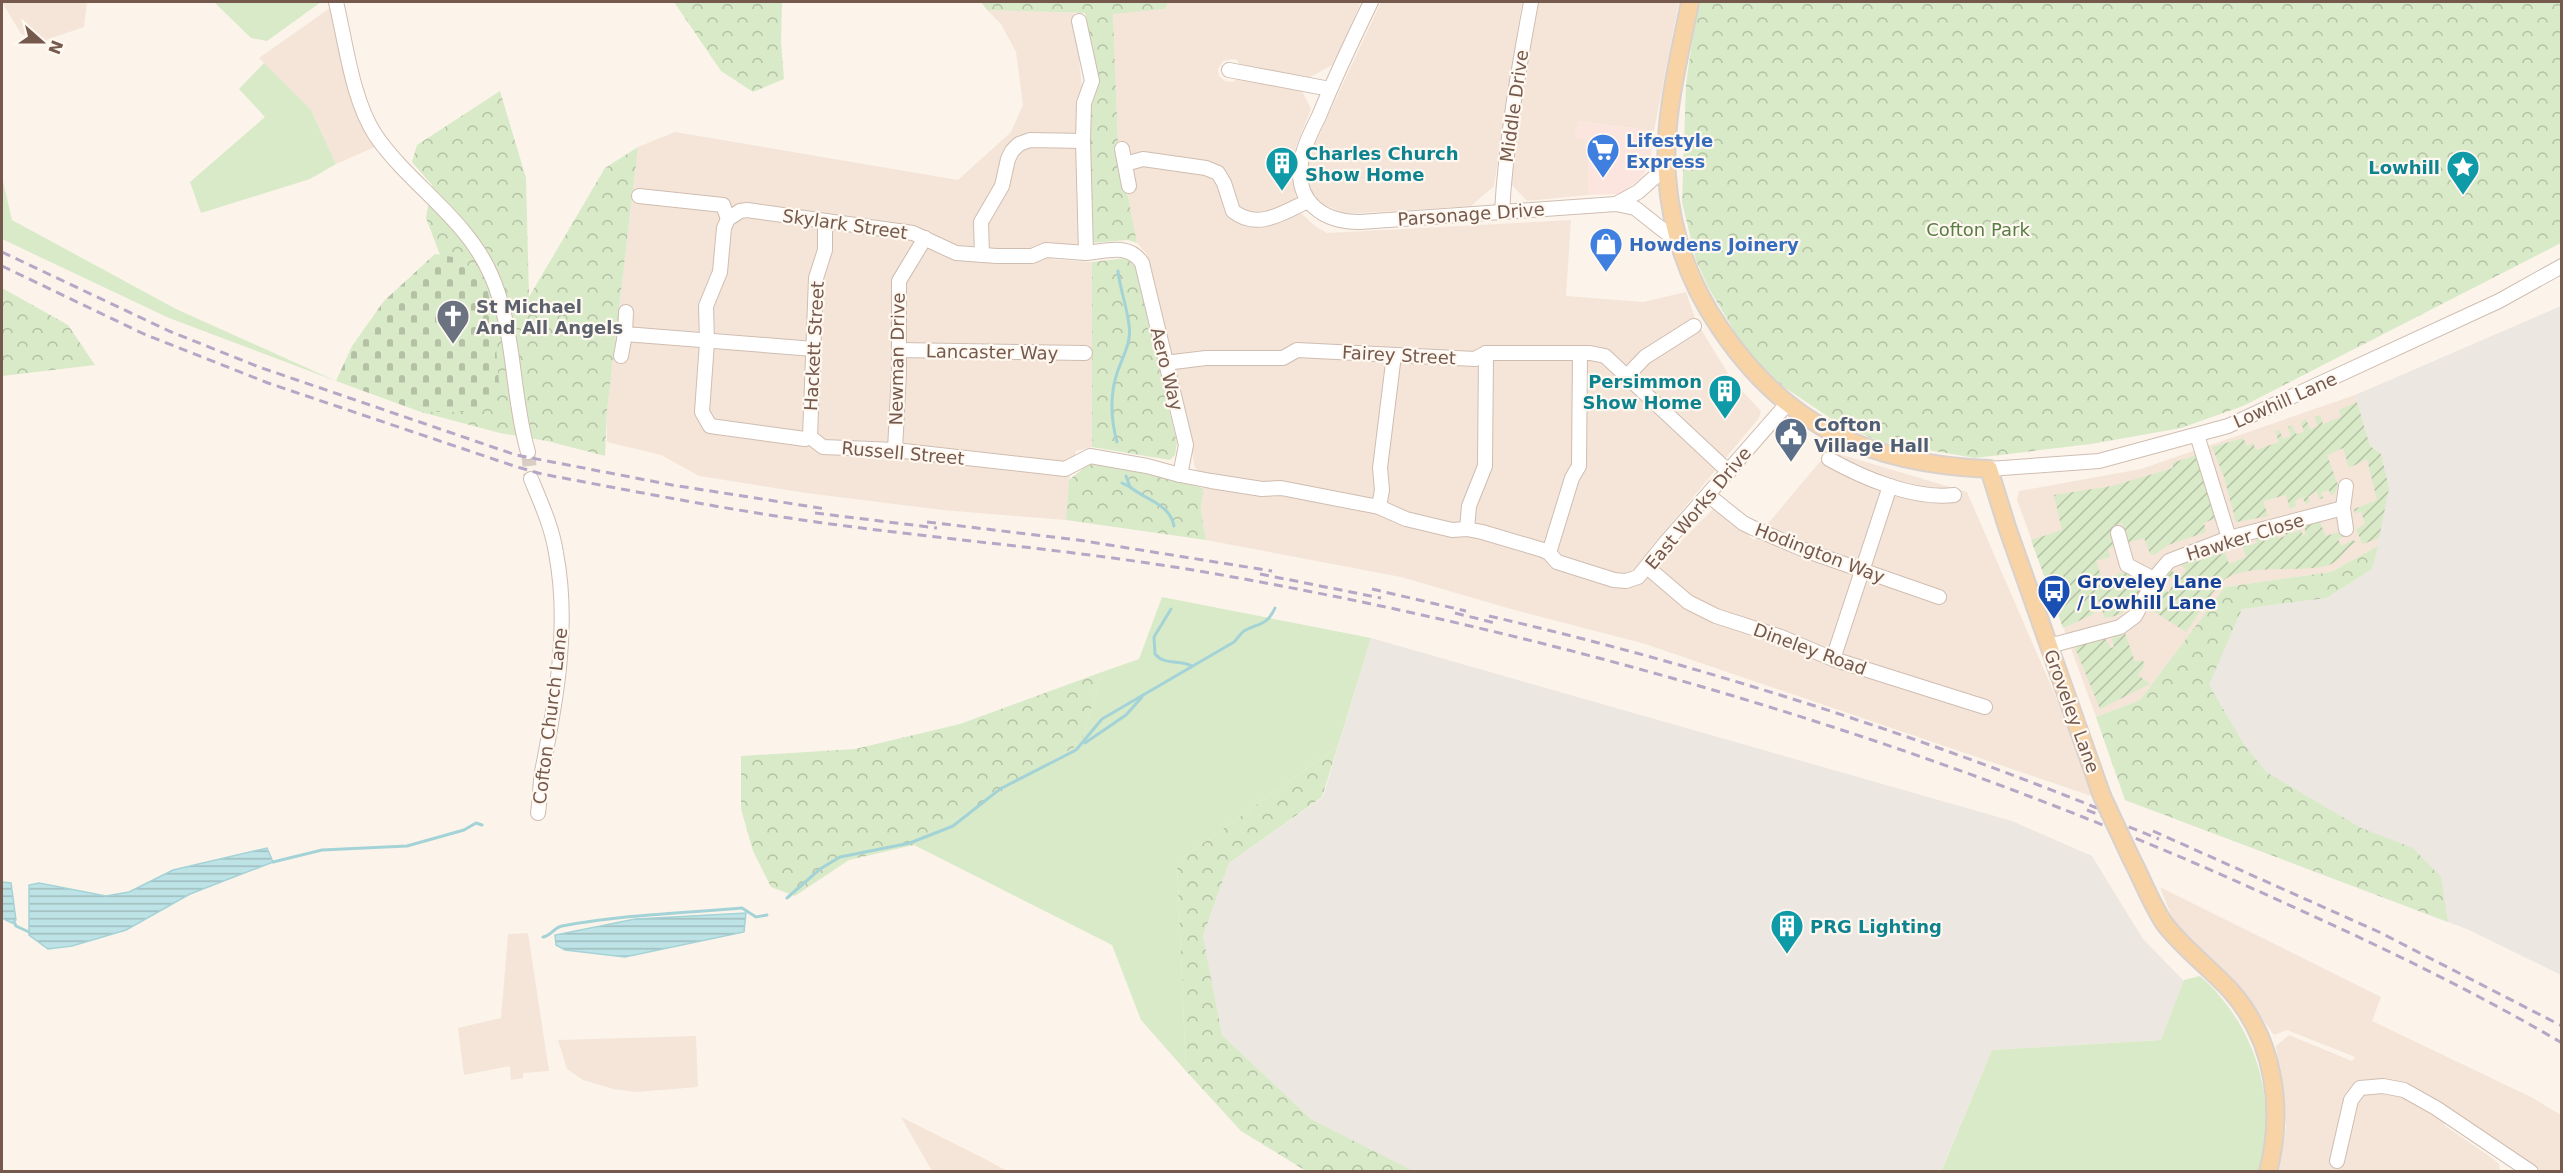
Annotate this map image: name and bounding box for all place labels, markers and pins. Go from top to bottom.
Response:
place label: Lifestyle Express [1626,130,1713,172]
supermarket icon: Lifestyle Express [1585,132,1621,179]
place label: Charles Church Show Home [1305,143,1459,185]
building icon: Charles Church Show Home [1264,145,1300,192]
place icon: Lowhill [2445,149,2481,196]
place label: Lowhill [2368,157,2440,178]
shop icon: Howdens Joinery [1588,226,1624,273]
place label: Howdens Joinery [1629,234,1799,255]
place label: St Michael And All Angels [476,296,623,338]
church icon: St Michael And All Angels [435,298,471,345]
place label: Persimmon Show Home [1583,371,1702,413]
building icon: Persimmon Show Home [1707,373,1743,420]
place label: Cofton Village Hall [1814,414,1929,456]
public building icon: Cofton Village Hall [1773,416,1809,463]
place label: Groveley Lane / Lowhill Lane [2077,571,2222,613]
bus stop icon: Groveley Lane / Lowhill Lane [2036,573,2072,620]
building icon: PRG Lighting [1769,908,1805,955]
place label: PRG Lighting [1810,916,1942,937]

